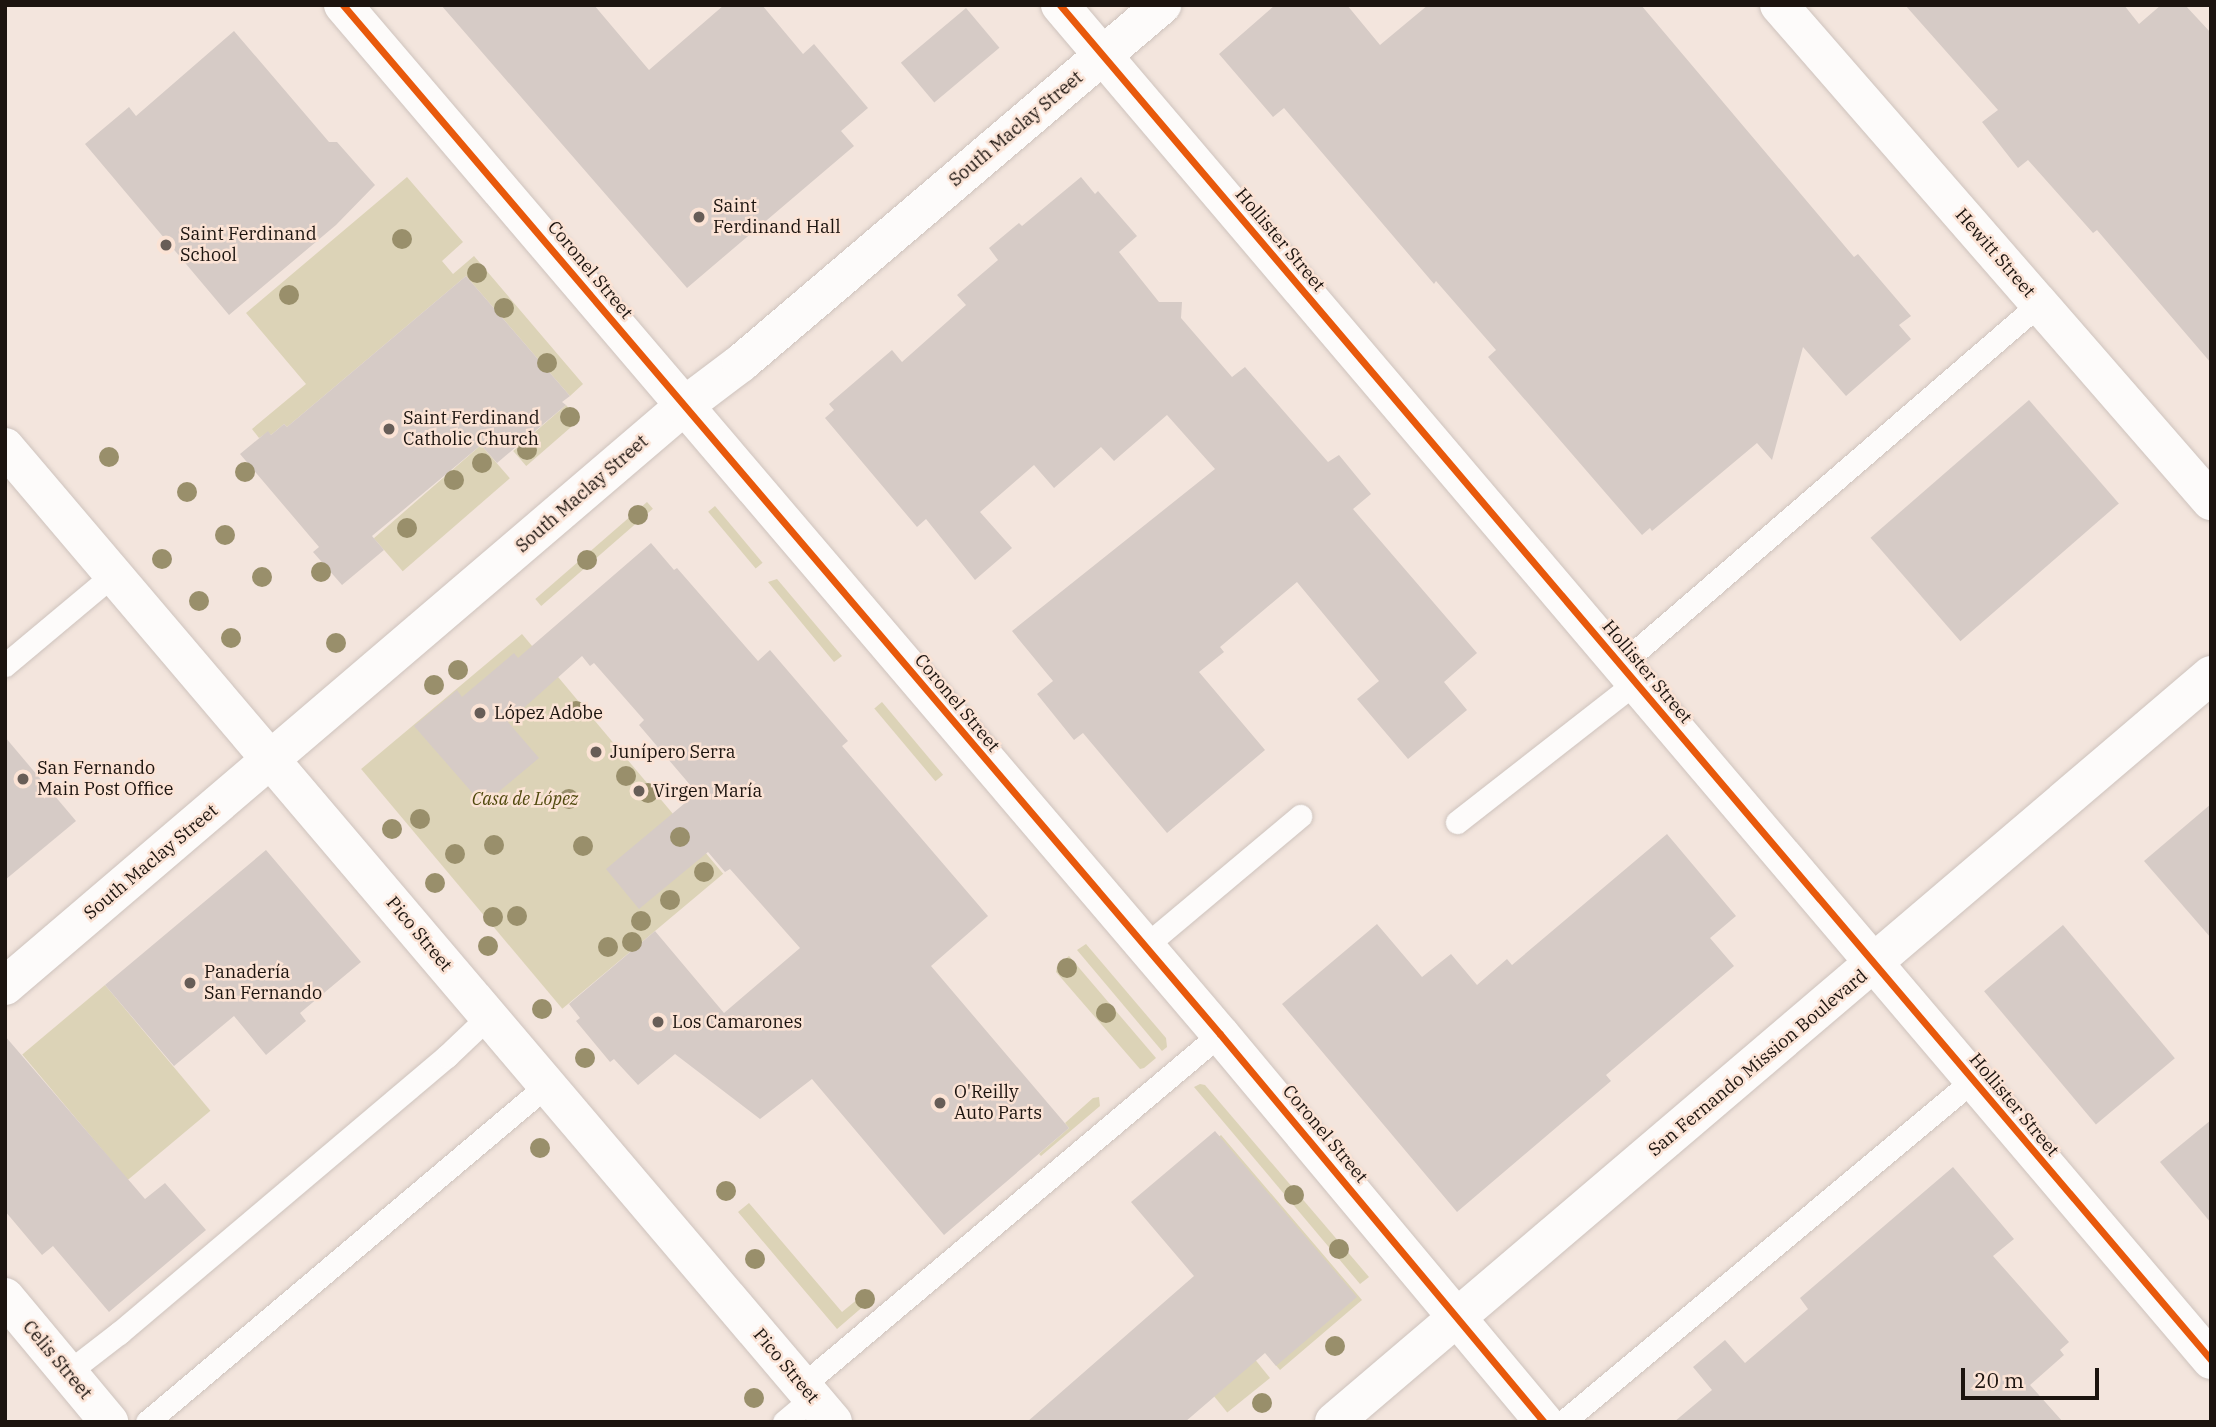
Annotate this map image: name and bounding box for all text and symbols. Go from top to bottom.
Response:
street label: South Maclay Street [945,67,1087,191]
street label: Hollister Street [1231,184,1329,296]
place label: Saint Ferdinand Hall [713,196,841,238]
street label: Hewitt Street [1951,204,2039,302]
marker: Saint Ferdinand Hall [691,209,707,225]
street label: Coronel Street [543,217,637,323]
place label: Saint Ferdinand School [180,224,317,266]
marker: Saint Ferdinand School [158,237,174,253]
place label: Saint Ferdinand Catholic Church [403,408,540,450]
marker: Saint Ferdinand Catholic Church [381,421,397,437]
street label: South Maclay Street [512,431,652,557]
street label: Hollister Street [1598,616,1696,728]
street label: Coronel Street [910,650,1004,756]
place label: López Adobe [494,702,603,724]
marker: López Adobe [472,705,488,721]
place label: Junípero Serra [610,741,736,763]
marker: Junípero Serra [588,744,604,760]
place label: San Fernando Main Post Office [37,758,173,800]
marker: San Fernando Main Post Office [15,771,31,787]
place label: Virgen María [653,780,762,802]
marker: Virgen María [631,783,647,799]
park label: Casa de López [472,788,578,810]
street label: South Maclay Street [80,800,222,924]
street label: Pico Street [382,892,456,976]
place label: Panadería San Fernando [204,962,322,1004]
street label: San Fernando Mission Boulevard [1644,965,1872,1161]
marker: Panadería San Fernando [182,975,198,991]
place label: Los Camarones [672,1011,802,1033]
marker: Los Camarones [650,1014,666,1030]
street label: Hollister Street [1965,1049,2063,1161]
street label: Coronel Street [1278,1081,1372,1187]
place label: O'Reilly Auto Parts [954,1082,1042,1124]
marker: O'Reilly Auto Parts [932,1095,948,1111]
street label: Celis Street [18,1316,96,1404]
street label: Pico Street [749,1324,823,1408]
scale bar [1964,1354,2102,1398]
text: 20 m [1974,1366,2024,1394]

